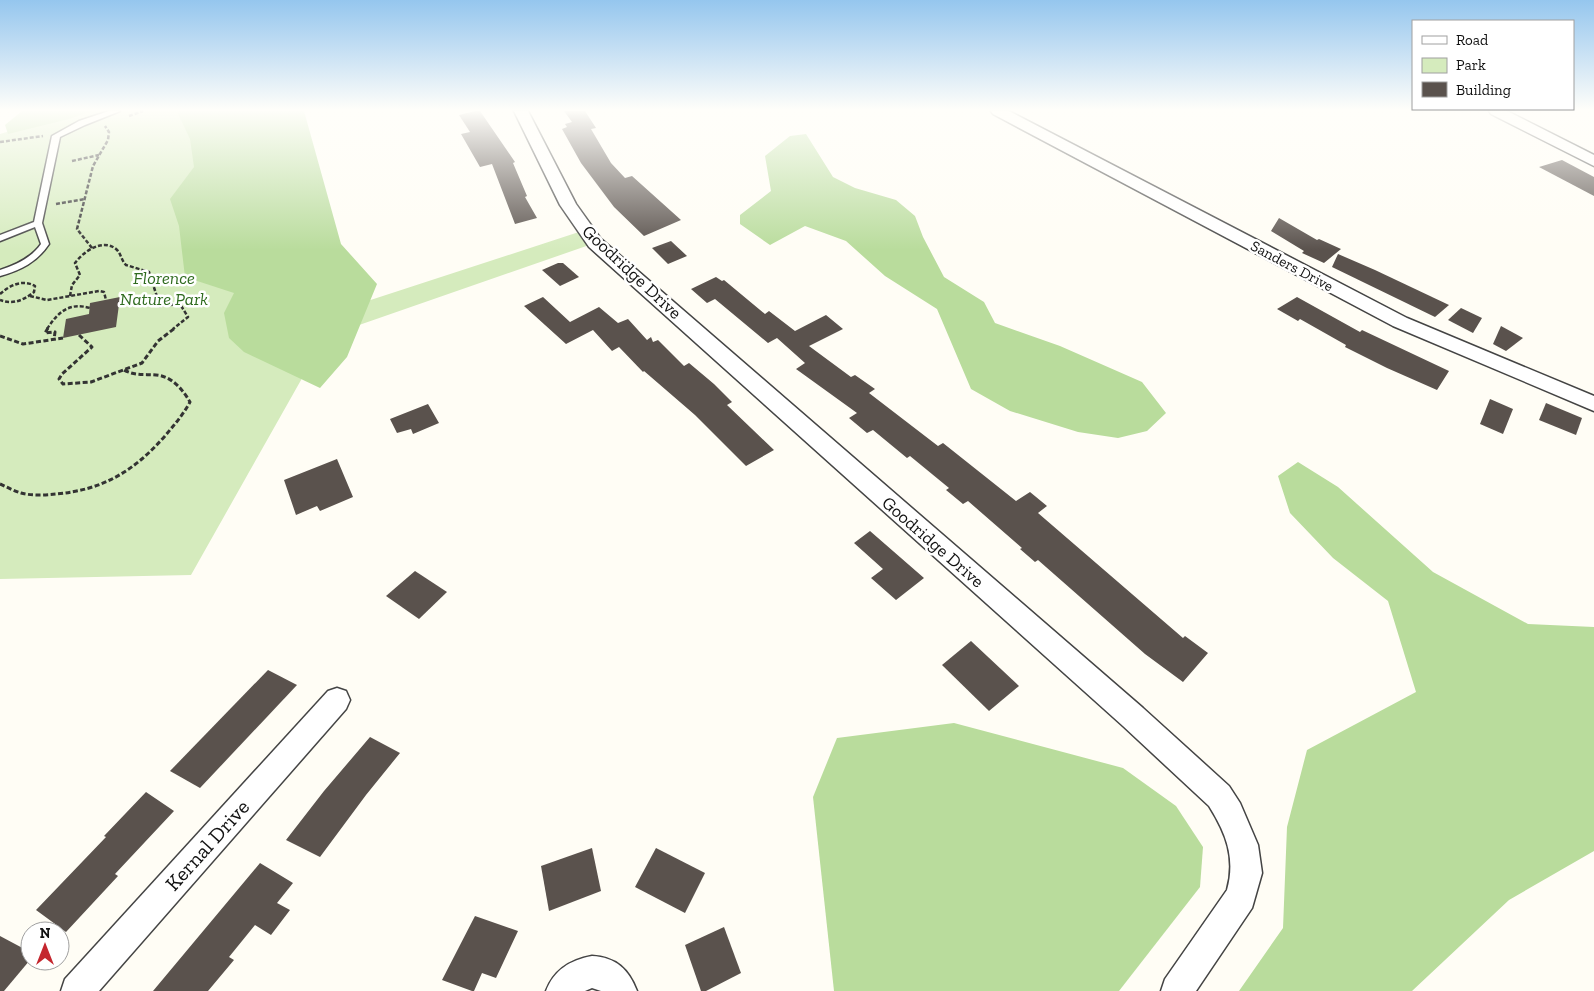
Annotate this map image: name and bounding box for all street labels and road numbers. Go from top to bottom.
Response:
street label: Goodridge Drive [578,220,686,324]
street label: Sanders Drive [1248,237,1336,295]
street label: Goodridge Drive [877,492,989,592]
street label: Kernal Drive [160,794,254,896]

